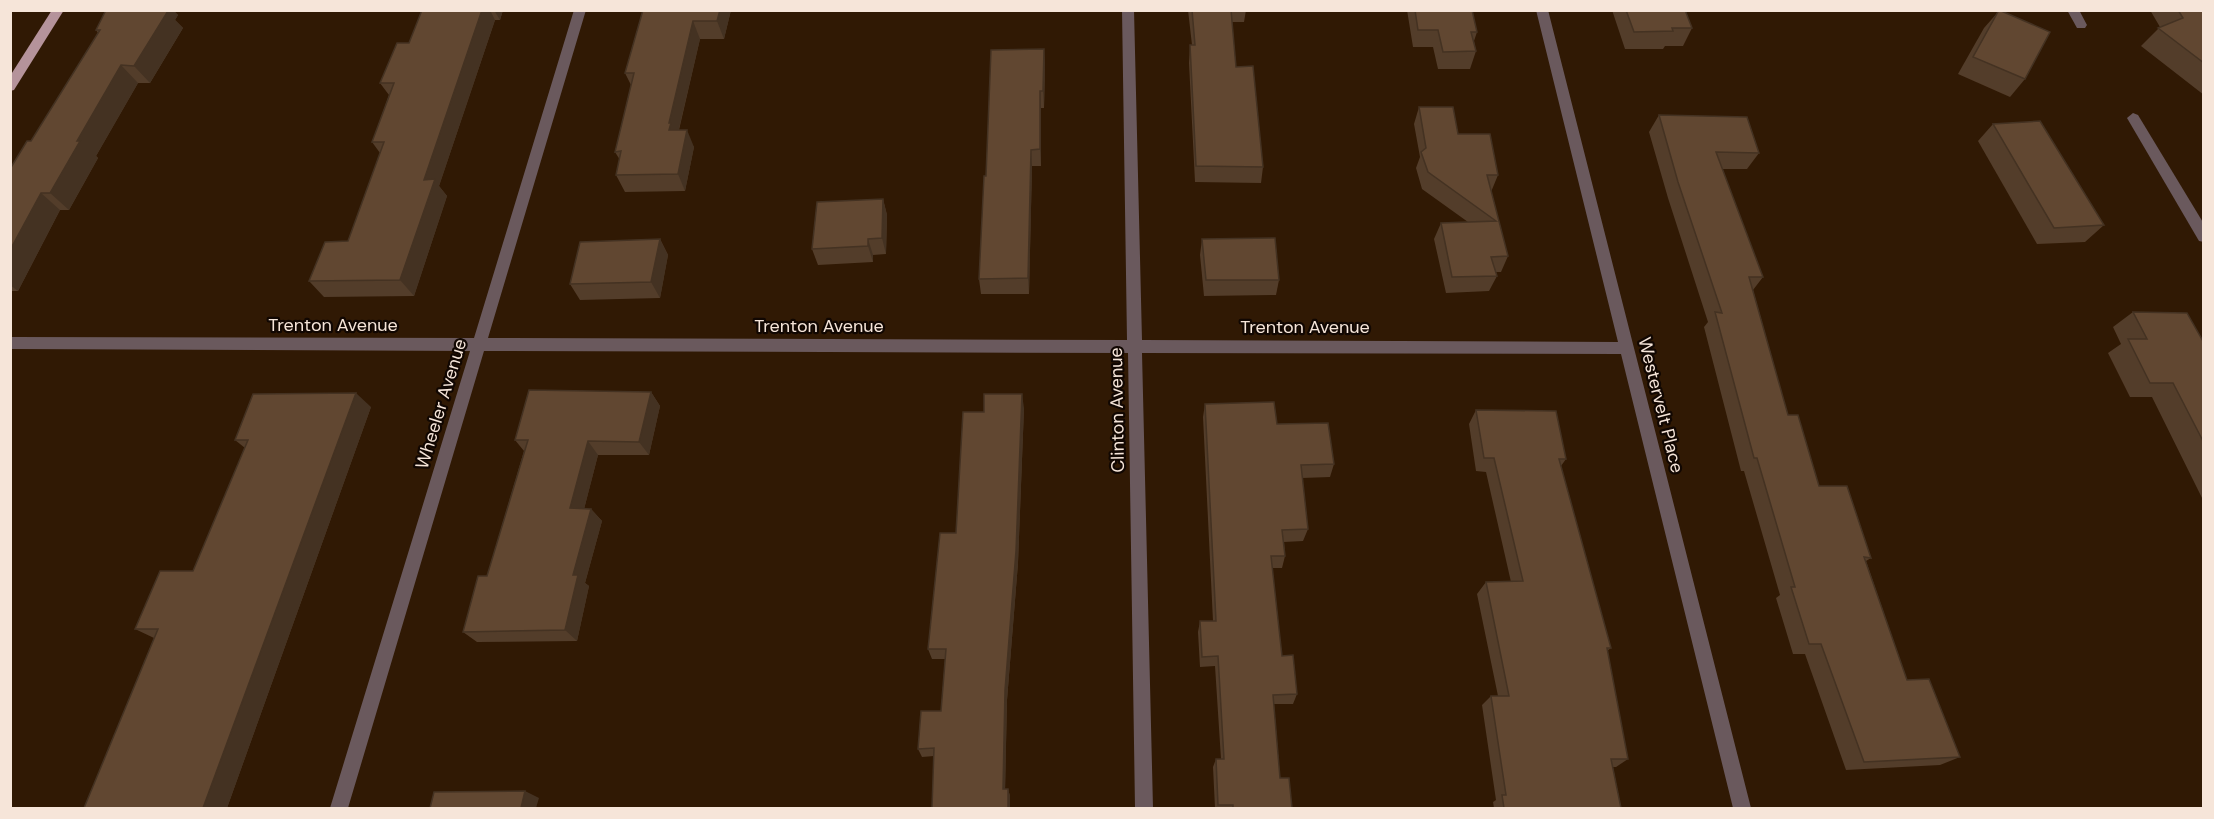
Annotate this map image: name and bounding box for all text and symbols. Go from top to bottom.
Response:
street label: Trenton Avenue [268,313,398,337]
street label: Trenton Avenue [754,314,884,338]
street label: Trenton Avenue [1240,315,1370,339]
street label: Westervelt Place [1633,335,1689,475]
street label: Wheeler Avenue [410,336,472,472]
street label: Clinton Avenue [1104,347,1130,473]

